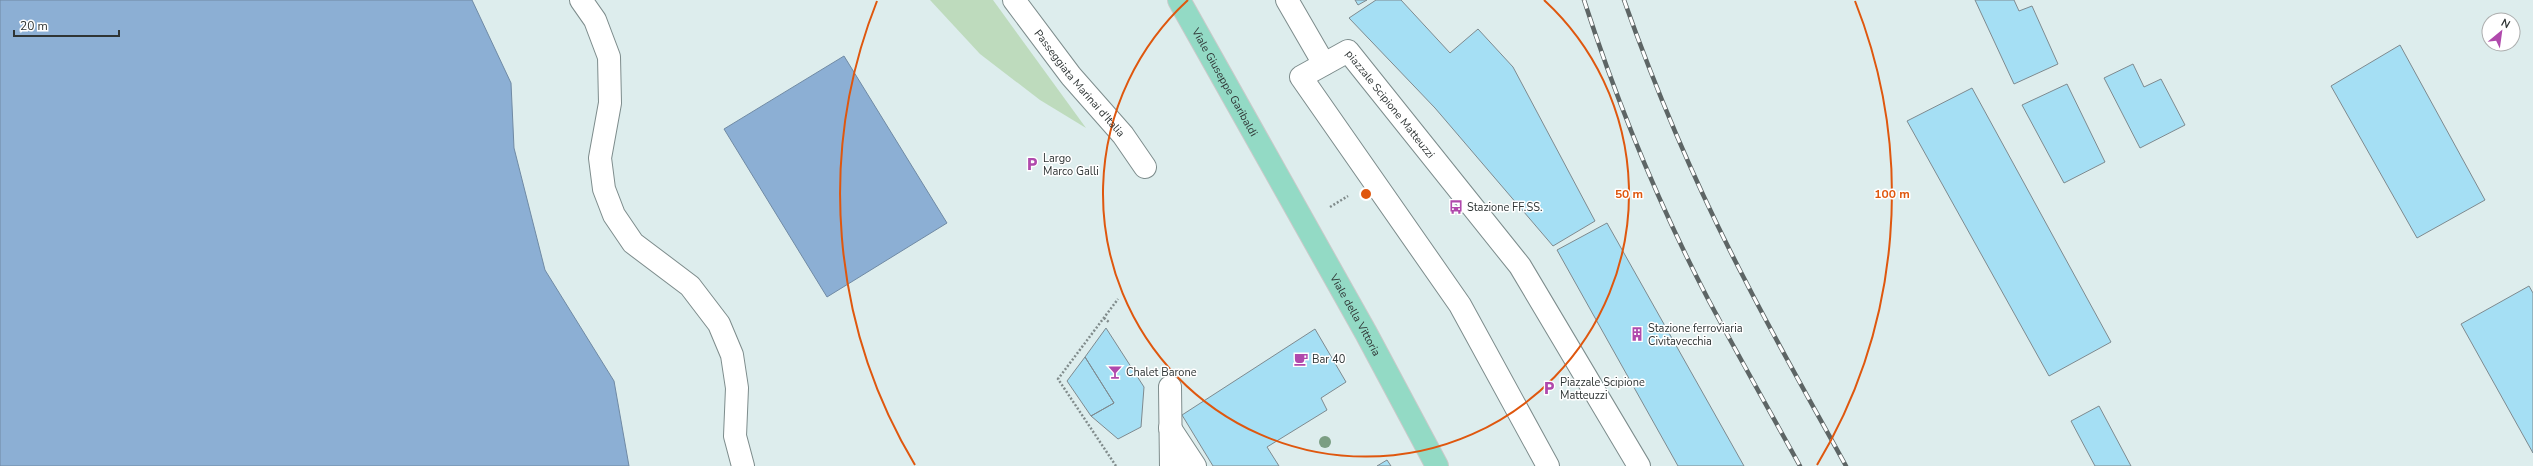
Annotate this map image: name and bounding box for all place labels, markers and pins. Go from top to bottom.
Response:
place label: Largo Marco Galli [1043,151,1099,179]
parking icon: Largo Marco Galli [1024,156,1040,172]
centre of rings [1359,187,1373,201]
bus stop icon: Stazione FF.SS. [1448,199,1464,215]
place label: Stazione FF.SS. [1467,200,1542,215]
place label: Stazione ferroviaria Civitavecchia [1648,321,1743,349]
building icon: Stazione ferroviaria Civitavecchia [1629,326,1645,342]
cafe icon: Bar 40 [1293,351,1309,367]
place label: Bar 40 [1312,352,1346,367]
bar icon: Chalet Barone [1107,364,1123,380]
place label: Chalet Barone [1126,365,1197,380]
place label: Piazzale Scipione Matteuzzi [1560,375,1645,403]
parking icon: Piazzale Scipione Matteuzzi [1541,380,1557,396]

